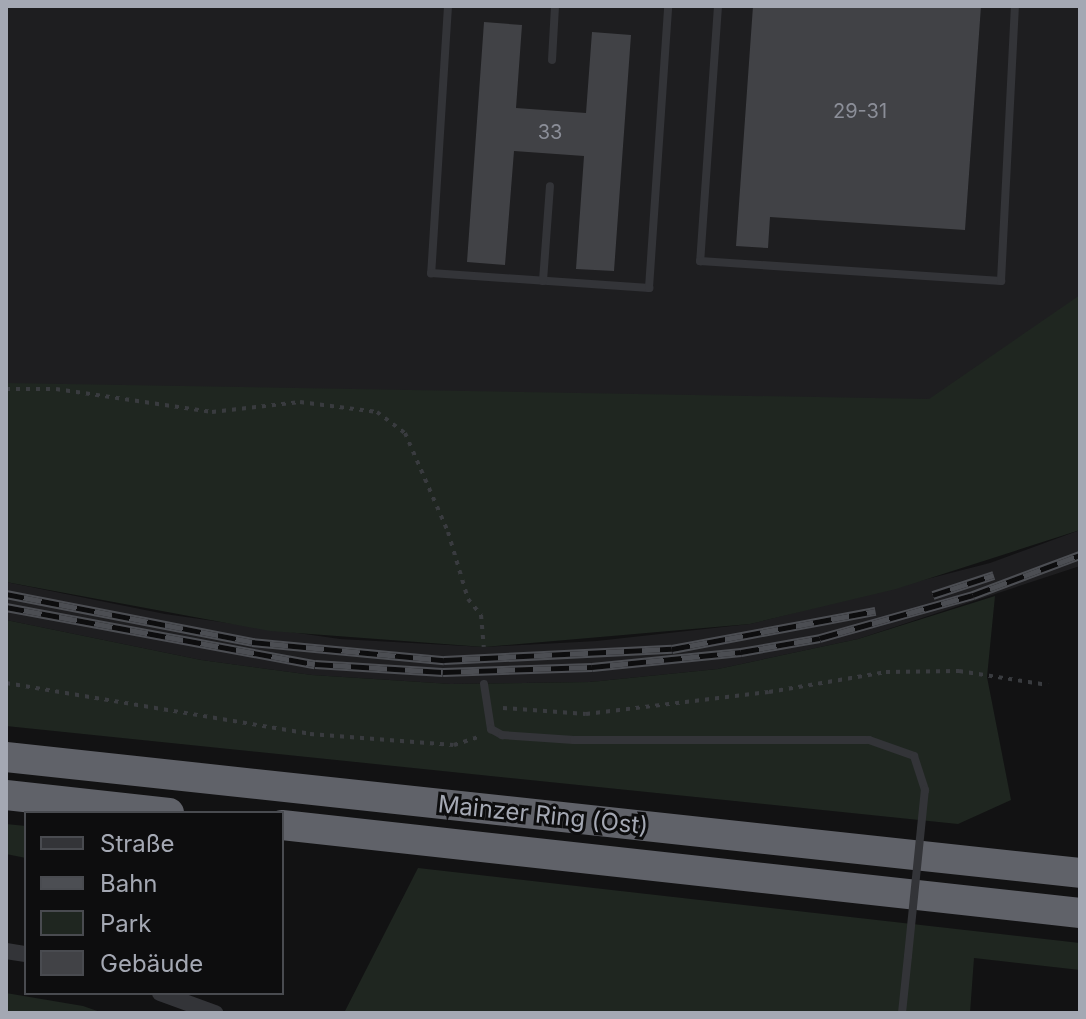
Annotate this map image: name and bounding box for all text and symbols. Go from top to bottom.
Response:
house number: 29-31 [833,99,887,123]
house number: 33 [538,120,562,144]
street label: Mainzer Ring (Ost) [437,790,649,840]
legend [24,811,284,995]
text: Straße [100,829,175,858]
text: Bahn [100,869,158,898]
text: Park [100,909,151,938]
text: Gebäude [100,949,203,978]

